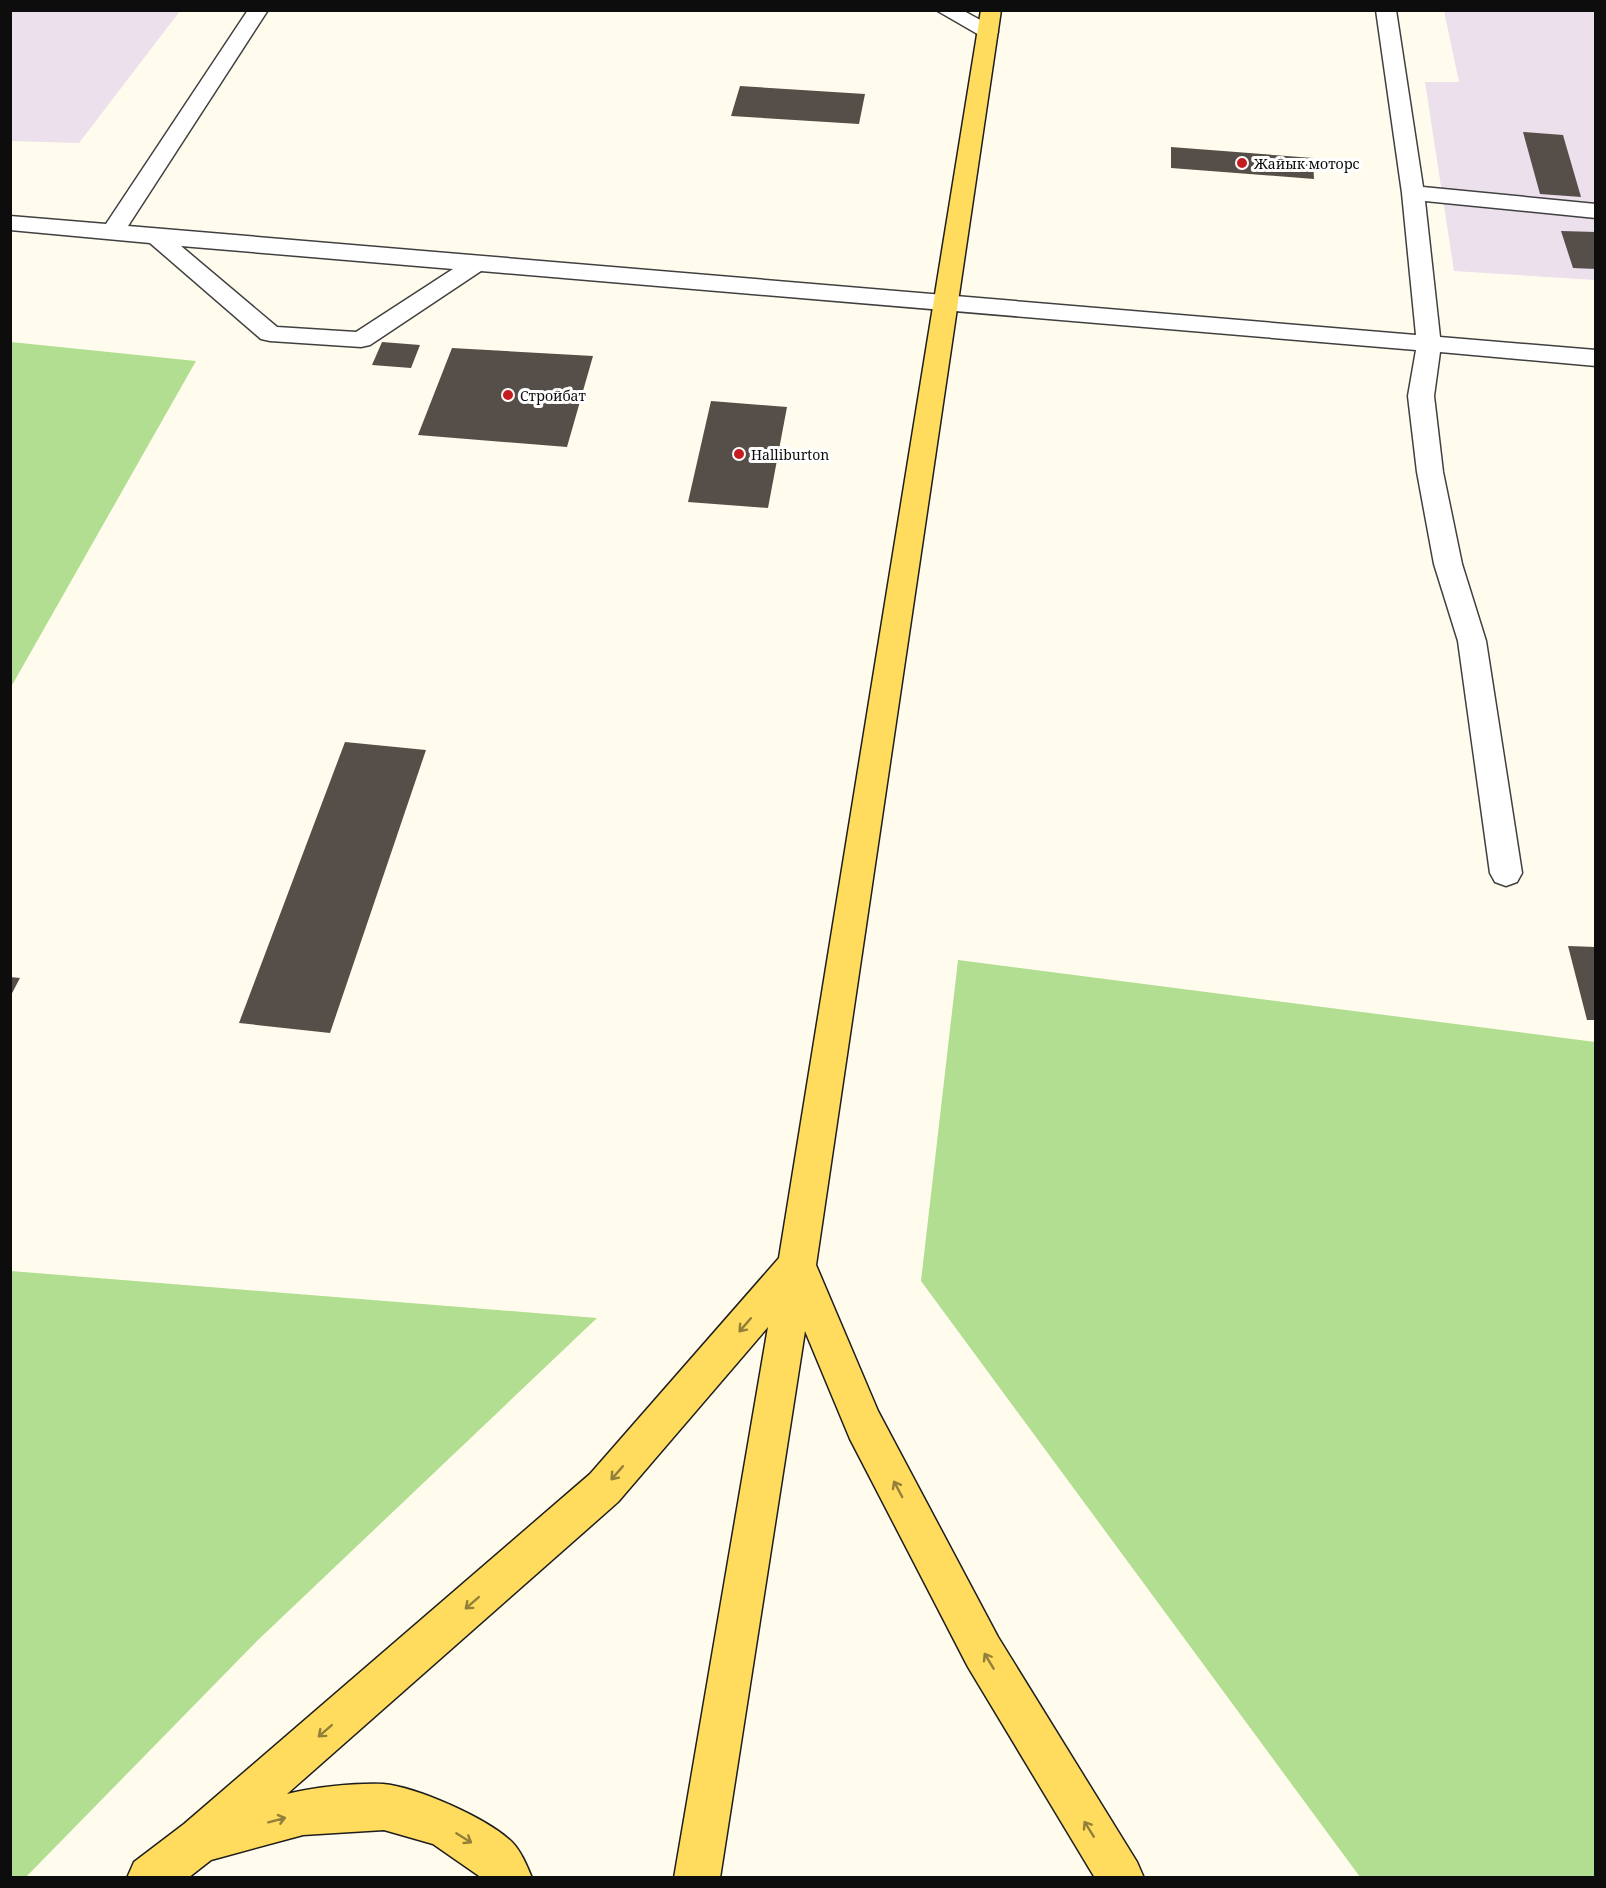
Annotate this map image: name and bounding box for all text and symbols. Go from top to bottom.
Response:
place label: Жайык моторс [1253,154,1360,173]
marker: Жайык моторс [1235,156,1249,170]
place label: Стройбат [520,386,587,405]
marker: Стройбат [501,388,515,402]
place label: Halliburton [751,445,829,464]
marker: Halliburton [732,447,746,461]
one-way arrow [738,1318,752,1333]
one-way arrow [610,1465,624,1480]
one-way arrow [892,1481,904,1498]
one-way arrow [465,1596,480,1610]
one-way arrow [982,1653,994,1670]
one-way arrow [318,1724,333,1738]
one-way arrow [267,1813,286,1825]
one-way arrow [1083,1821,1095,1837]
one-way arrow [455,1832,472,1844]

